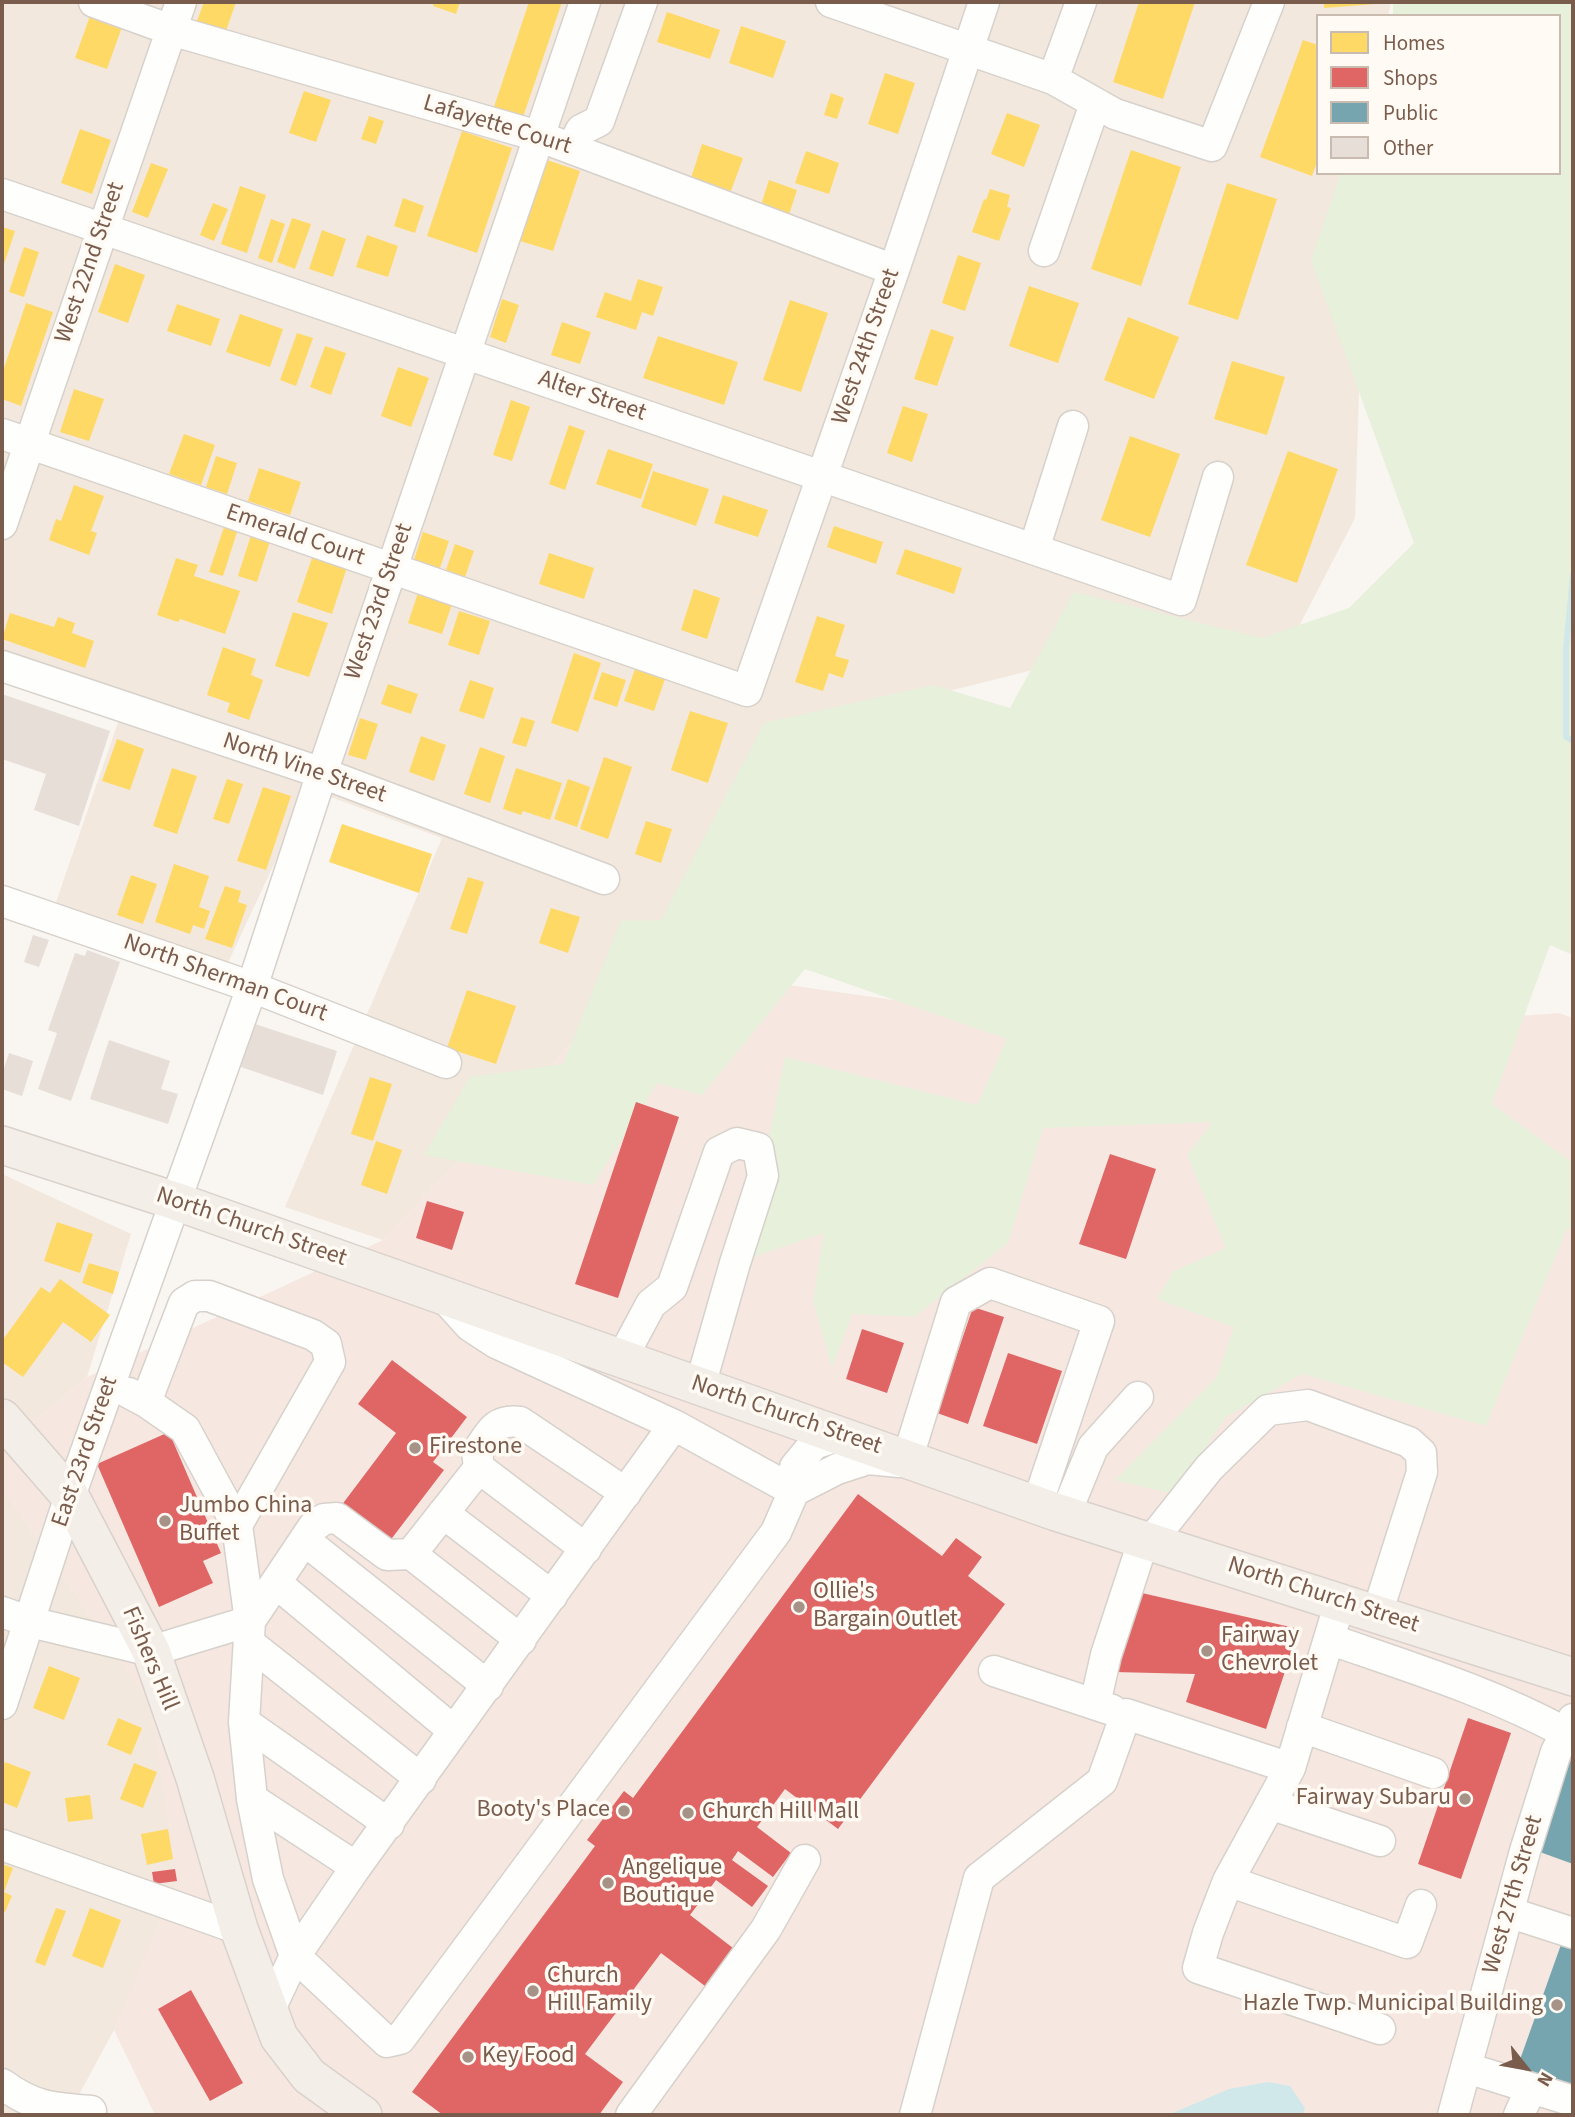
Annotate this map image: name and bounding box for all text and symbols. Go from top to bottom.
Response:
legend [1316,14,1561,175]
text: Homes [1383,28,1445,58]
text: Shops [1383,63,1437,93]
street label: Lafayette Court [419,90,575,162]
text: Public [1383,98,1438,128]
text: Other [1383,133,1433,163]
street label: West 22nd Street [50,179,132,347]
street label: West 24th Street [827,265,907,429]
street label: Alter Street [534,365,650,429]
street label: Emerald Court [222,499,368,573]
street label: West 23rd Street [340,520,420,684]
street label: North Vine Street [218,728,390,810]
street label: North Sherman Court [119,929,331,1029]
street label: North Church Street [152,1182,350,1274]
street label: North Church Street [687,1370,885,1462]
street label: East 23rd Street [47,1373,125,1531]
place label: Firestone [429,1434,522,1462]
marker: Firestone [407,1440,423,1456]
place label: Jumbo China Buffet [179,1493,312,1549]
marker: Jumbo China Buffet [157,1513,173,1529]
street label: North Church Street [1224,1551,1422,1641]
place label: Ollie's Bargain Outlet [813,1579,958,1635]
marker: Ollie's Bargain Outlet [791,1599,807,1615]
street label: Fishers Hill [114,1603,184,1715]
place label: Fairway Chevrolet [1221,1623,1318,1679]
marker: Fairway Chevrolet [1199,1643,1215,1659]
place label: Fairway Subaru [1296,1785,1451,1813]
marker: Fairway Subaru [1457,1791,1473,1807]
place label: Booty's Place [476,1797,610,1825]
place label: Church Hill Mall [702,1799,859,1827]
marker: Booty's Place [616,1803,632,1819]
marker: Church Hill Mall [680,1805,696,1821]
street label: West 27th Street [1478,1813,1550,1977]
place label: Angelique Boutique [622,1855,722,1911]
marker: Angelique Boutique [600,1875,616,1891]
place label: Church Hill Family [547,1963,652,2019]
marker: Church Hill Family [525,1983,541,1999]
place label: Hazle Twp. Municipal Building [1243,1991,1543,2019]
marker: Hazle Twp. Municipal Building [1549,1997,1565,2013]
north arrow [1491,2033,1561,2103]
place label: Key Food [482,2043,575,2071]
marker: Key Food [460,2049,476,2065]
text: N [1530,2067,1559,2091]

